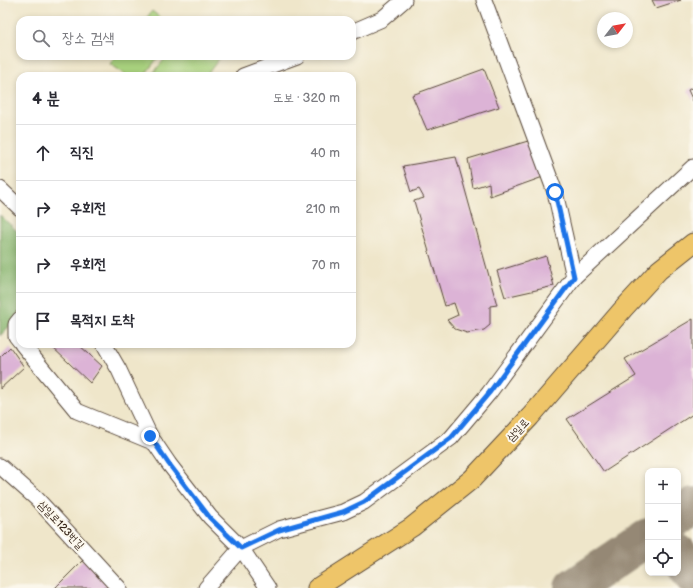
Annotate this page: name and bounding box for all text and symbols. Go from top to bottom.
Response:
north arrow [597,12,633,48]
search box [16,16,356,60]
icon: search [30,27,52,49]
text: 장소 검색 [62,29,114,48]
text: 4 분 [32,89,60,109]
text: 도보 · 320 m [273,90,340,106]
icon: ahead [32,142,54,164]
text: 직진 [70,143,94,162]
text: 40 m [310,145,340,161]
route start [546,183,564,201]
icon: right [32,198,54,220]
text: 우회전 [70,199,106,218]
text: 210 m [306,201,340,217]
icon: right [32,254,54,276]
text: 우회전 [70,255,106,274]
text: 70 m [312,257,340,273]
icon: arrive [32,310,54,332]
text: 목적지 도착 [70,311,134,330]
street label: 삼일로 [504,416,532,444]
route end [141,427,159,445]
map controls [645,468,681,576]
button: + [645,468,681,504]
street label: 삼일로123번길 [35,498,87,552]
button: − [645,504,681,540]
button: locate [645,540,681,576]

